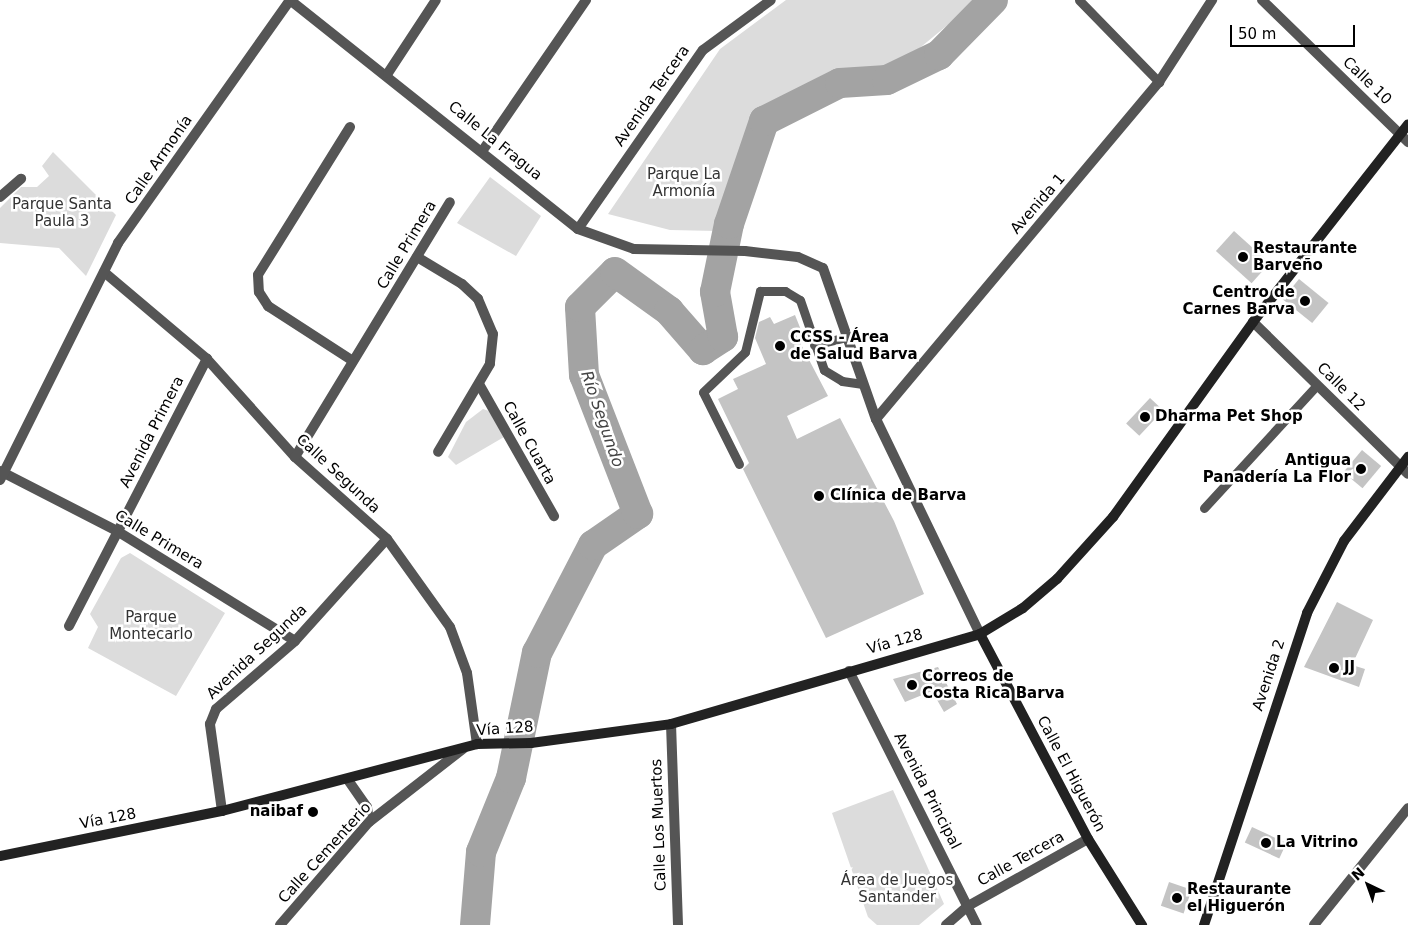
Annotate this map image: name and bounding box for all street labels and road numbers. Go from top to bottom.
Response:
street label: Avenida Tercera [610,42,694,150]
street label: Calle 10 [1339,53,1395,109]
street label: Calle La Fragua [444,98,546,184]
street label: Calle Armonía [122,112,196,208]
street label: Avenida 1 [1007,170,1069,238]
street label: Calle Primera [373,197,441,293]
street label: Calle 12 [1313,359,1369,415]
street label: Avenida Primera [116,373,188,491]
street label: Calle Cuarta [499,398,559,488]
street label: Calle Segunda [292,431,384,517]
street label: Calle Primera [111,506,207,574]
street label: Avenida Segunda [203,601,311,703]
street label: Vía 128 [865,625,925,659]
street label: Avenida 2 [1249,637,1289,713]
street label: Calle El Higuerón [1033,713,1109,835]
street label: Vía 128 [476,718,534,740]
street label: Avenida Principal [890,730,964,852]
street label: Calle Los Muertos [648,758,670,892]
street label: Calle Cementerio [275,799,375,907]
street label: Vía 128 [78,805,138,833]
street label: Calle Tercera [974,828,1068,890]

